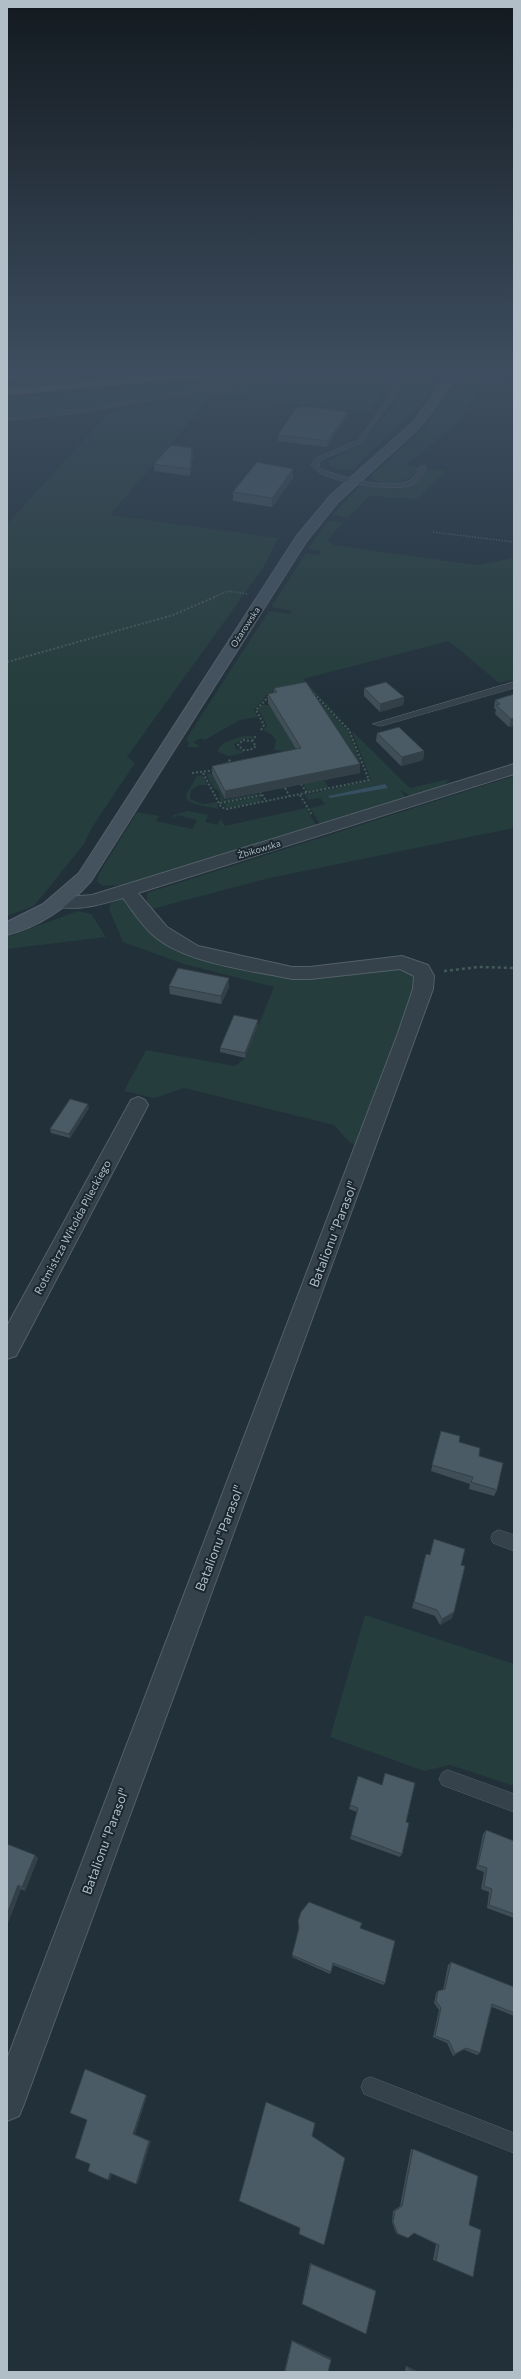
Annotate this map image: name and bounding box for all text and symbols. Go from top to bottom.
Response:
street label: Ożarowska [228,604,262,649]
street label: Żbikowska [236,837,282,861]
street label: Rotmistrza Witolda Pileckiego [31,1157,113,1296]
street label: Batalionu "Parasol" [305,1179,361,1289]
street label: Batalionu "Parasol" [191,1483,247,1593]
street label: Batalionu "Parasol" [78,1785,132,1897]

